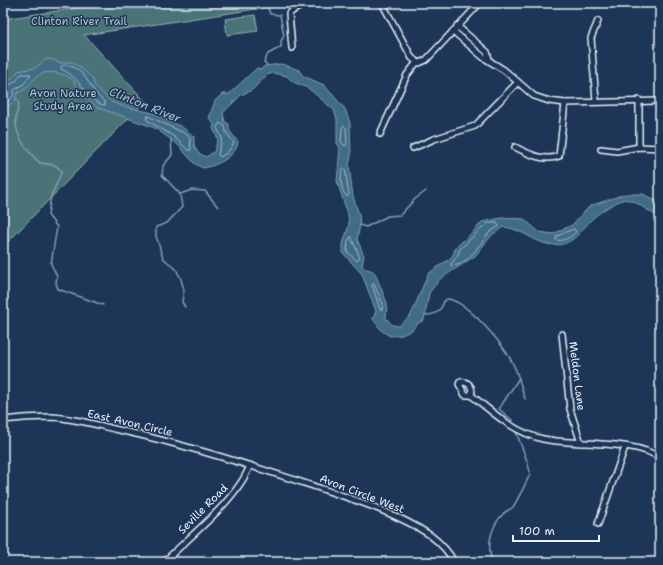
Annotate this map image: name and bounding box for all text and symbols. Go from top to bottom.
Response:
park label: Clinton River Trail [31,14,128,29]
water label: Clinton River [107,83,184,127]
park label: Avon Nature Study Area [29,86,97,114]
street label: Meldon Lane [565,341,589,411]
street label: East Avon Circle [86,406,174,440]
street label: Avon Circle West [317,471,407,517]
street label: Seville Road [175,481,231,537]
scale bar [513,517,599,543]
text: 100 m [519,523,555,539]

